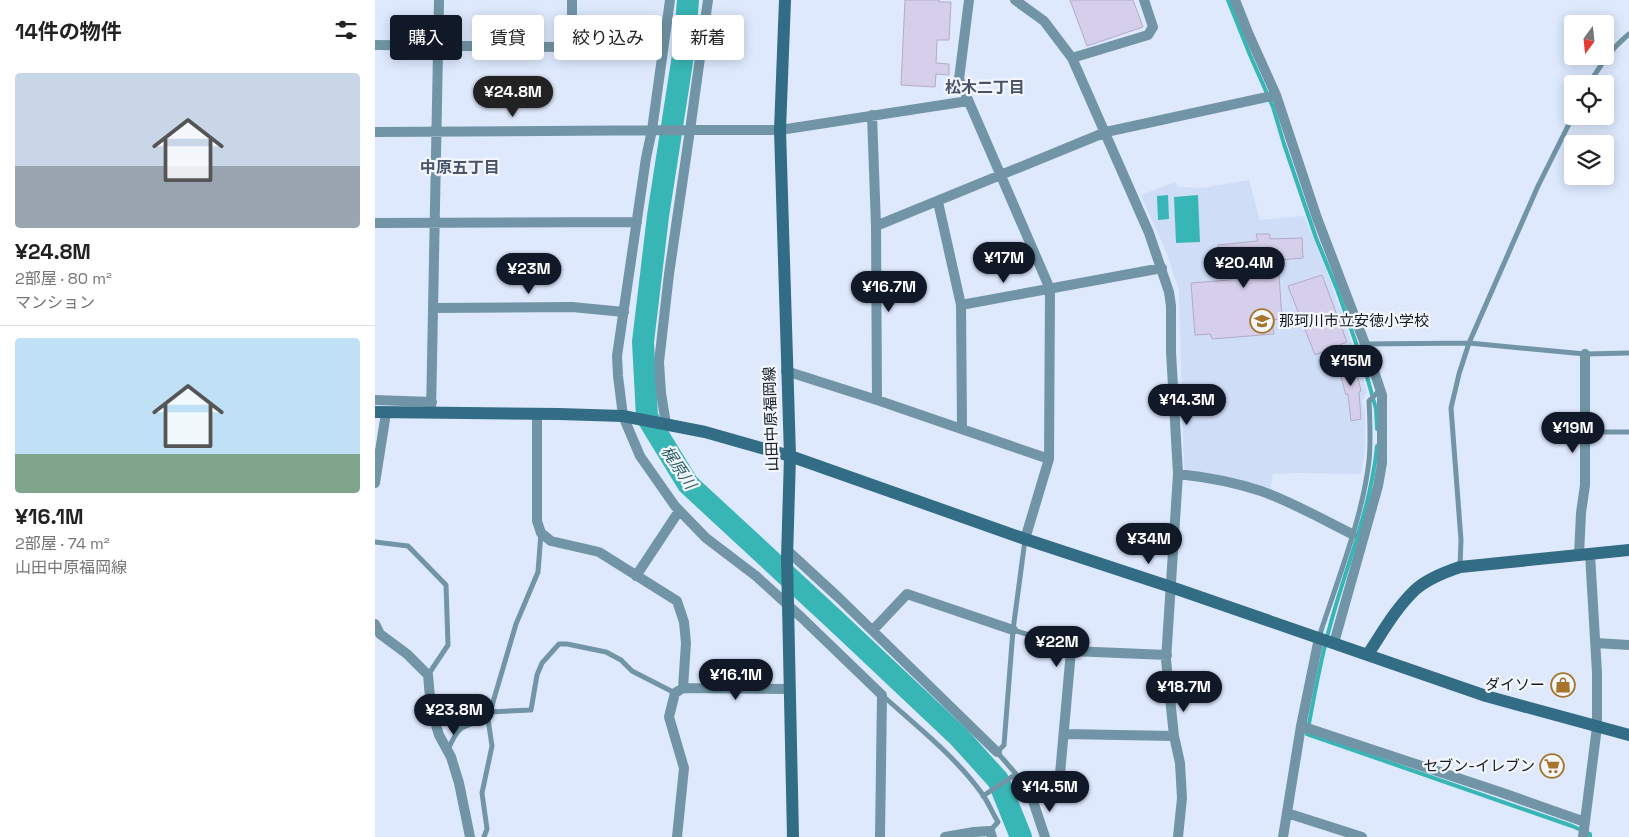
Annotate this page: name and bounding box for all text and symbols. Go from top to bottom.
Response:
chip: 購入 [390,15,462,60]
chip: 賃貸 [472,15,544,60]
chip: 絞り込み [554,15,662,60]
chip: 新着 [672,15,744,60]
north arrow [1564,15,1614,65]
map controls [1564,15,1614,185]
icon: filters [332,16,360,44]
text: 14件の物件 [15,18,122,45]
button: locate [1564,75,1614,125]
pin: ¥24.8M [472,76,554,118]
district label: 松木二丁目 [945,77,1025,98]
text: ¥24.8M [484,81,542,102]
icon: home [143,105,233,195]
button: layers [1564,135,1614,185]
district label: 中原五丁目 [420,157,500,178]
text: ¥24.8M [15,238,91,265]
pin: ¥17M [974,242,1034,284]
pin: ¥20.4M [1203,246,1285,289]
text: ¥17M [984,247,1024,268]
pin: ¥23M [499,252,559,295]
text: ¥20.4M [1215,252,1273,273]
text: ¥23M [507,258,551,279]
text: 2部屋 · 80 m² [15,268,112,289]
pin: ¥16.7M [848,270,930,313]
text: ¥16.7M [862,276,916,297]
text: マンション [15,292,95,313]
school or university icon: 那珂川市立安徳小学校 [1249,308,1275,334]
place label: 那珂川市立安徳小学校 [1279,311,1429,330]
pin: ¥15M [1321,344,1381,387]
text: ¥15M [1331,350,1371,371]
street label: 山田中原福岡線 [759,366,782,472]
icon: home [143,371,233,461]
pin: ¥14.3M [1146,384,1228,426]
text: ¥14.3M [1159,389,1215,410]
pin: ¥19M [1543,412,1603,454]
text: ¥19M [1552,417,1594,438]
water label: 梶原川 [656,442,702,495]
text: ¥16.1M [15,503,84,530]
pin: ¥34M [1119,522,1179,565]
text: ¥34M [1127,528,1171,549]
text: 2部屋 · 74 m² [15,533,110,554]
text: 山田中原福岡線 [15,557,127,578]
pin: ¥22M [1027,626,1087,668]
text: ¥22M [1035,631,1079,652]
pin: ¥16.1M [695,658,777,701]
text: ¥16.1M [710,664,762,685]
pin: ¥18.7M [1143,670,1225,713]
shop icon: ダイソー [1550,672,1576,698]
place label: ダイソー [1485,675,1545,694]
text: ¥18.7M [1157,676,1211,697]
pin: ¥23.8M [413,694,495,736]
text: ¥23.8M [425,699,483,720]
supermarket icon: セブン-イレブン [1539,753,1565,779]
place label: セブン-イレブン [1423,756,1535,775]
pin: ¥14.5M [1009,770,1091,813]
text: ¥14.5M [1022,776,1078,797]

